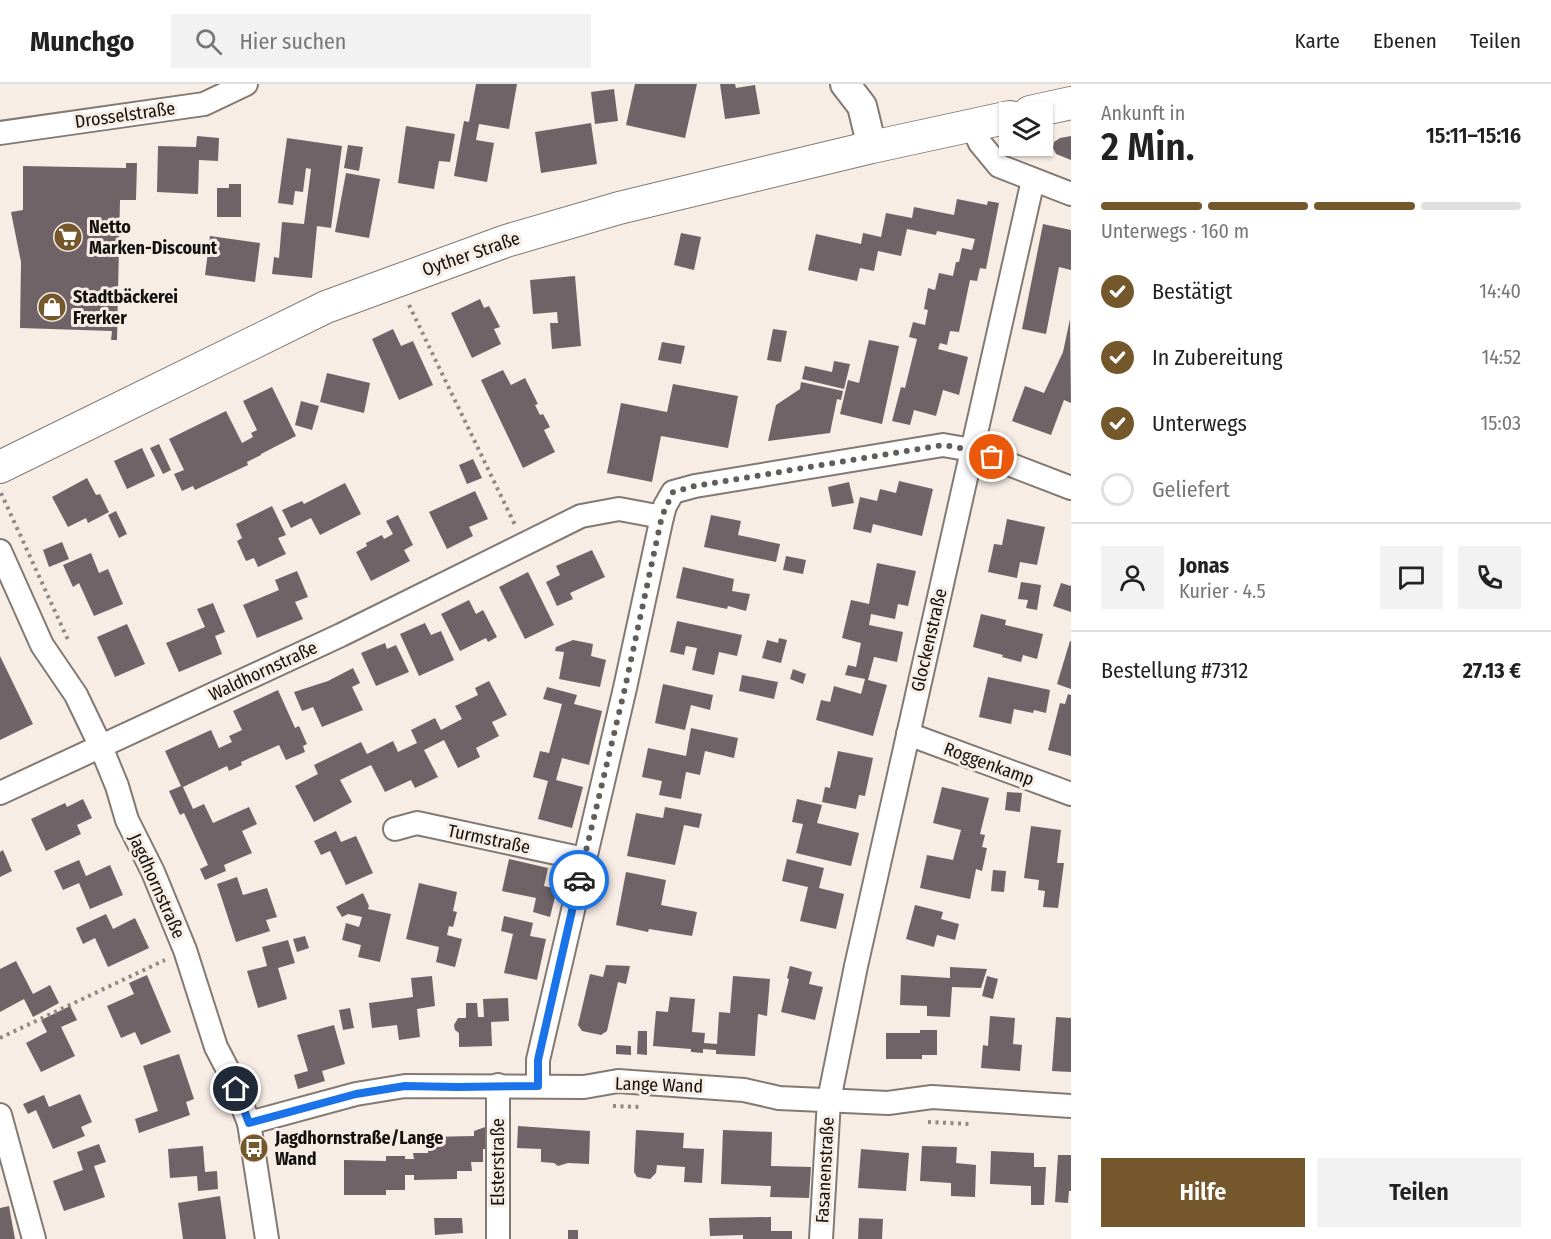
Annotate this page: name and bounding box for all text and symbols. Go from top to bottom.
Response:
search box [171,14,591,68]
text: Munchgo [30,25,135,58]
icon: search [192,25,225,58]
text: Hier suchen [240,28,346,55]
text: Karte [1294,28,1340,54]
text: Ebenen [1373,28,1437,54]
text: Teilen [1470,28,1521,54]
street label: Drosselstraße [73,97,177,133]
text: Ankunft in [1101,101,1185,125]
map controls [999,102,1053,156]
button: layers [999,102,1053,156]
text: 15:11–15:16 [1426,122,1521,149]
text: 2 Min. [1101,124,1195,170]
place label: Netto Marken-Discount [89,216,218,259]
text: Unterwegs · 160 m [1101,219,1249,243]
supermarket icon: Netto Marken-Discount [52,221,84,253]
street label: Oyther Straße [419,227,523,281]
icon: check [1101,275,1134,308]
text: Bestätigt [1152,278,1232,305]
text: 14:40 [1479,279,1521,303]
place label: Stadtbäckerei Frerker [73,286,178,329]
shop icon: Stadtbäckerei Frerker [36,291,68,323]
icon: check [1101,341,1134,374]
text: In Zubereitung [1152,344,1283,371]
text: 14:52 [1481,345,1521,369]
icon: check [1101,407,1134,440]
text: Unterwegs [1152,410,1247,437]
text: 15:03 [1481,411,1521,435]
pin [966,431,1017,482]
icon: bag [975,440,1008,473]
text: Geliefert [1152,476,1230,503]
button: person [1101,546,1164,609]
button: chat [1380,546,1443,609]
button: phone [1458,546,1521,609]
text: Jonas [1179,552,1229,579]
text: Kurier · 4.5 [1179,579,1266,603]
street label: Glockenstraße [906,586,952,694]
street label: Waldhornstraße [205,636,321,706]
text: Bestellung #7312 [1101,657,1248,684]
text: 27.13 € [1463,657,1521,684]
street label: Roggenkamp [941,738,1037,790]
street label: Turmstraße [446,820,532,858]
street label: Jagdhornstraße [124,830,190,942]
courier [549,850,609,910]
icon: car [563,864,596,897]
pin [210,1063,261,1114]
icon: home [219,1072,252,1105]
street label: Lange Wand [614,1072,704,1098]
street label: Fasanenstraße [811,1116,839,1224]
street label: Elsterstraße [487,1118,509,1206]
place label: Jagdhornstraße/Lange Wand [274,1127,443,1170]
bus stop icon: Jagdhornstraße/Lange Wand [238,1132,270,1164]
button: Hilfe [1101,1158,1305,1227]
button: Teilen [1317,1158,1521,1227]

